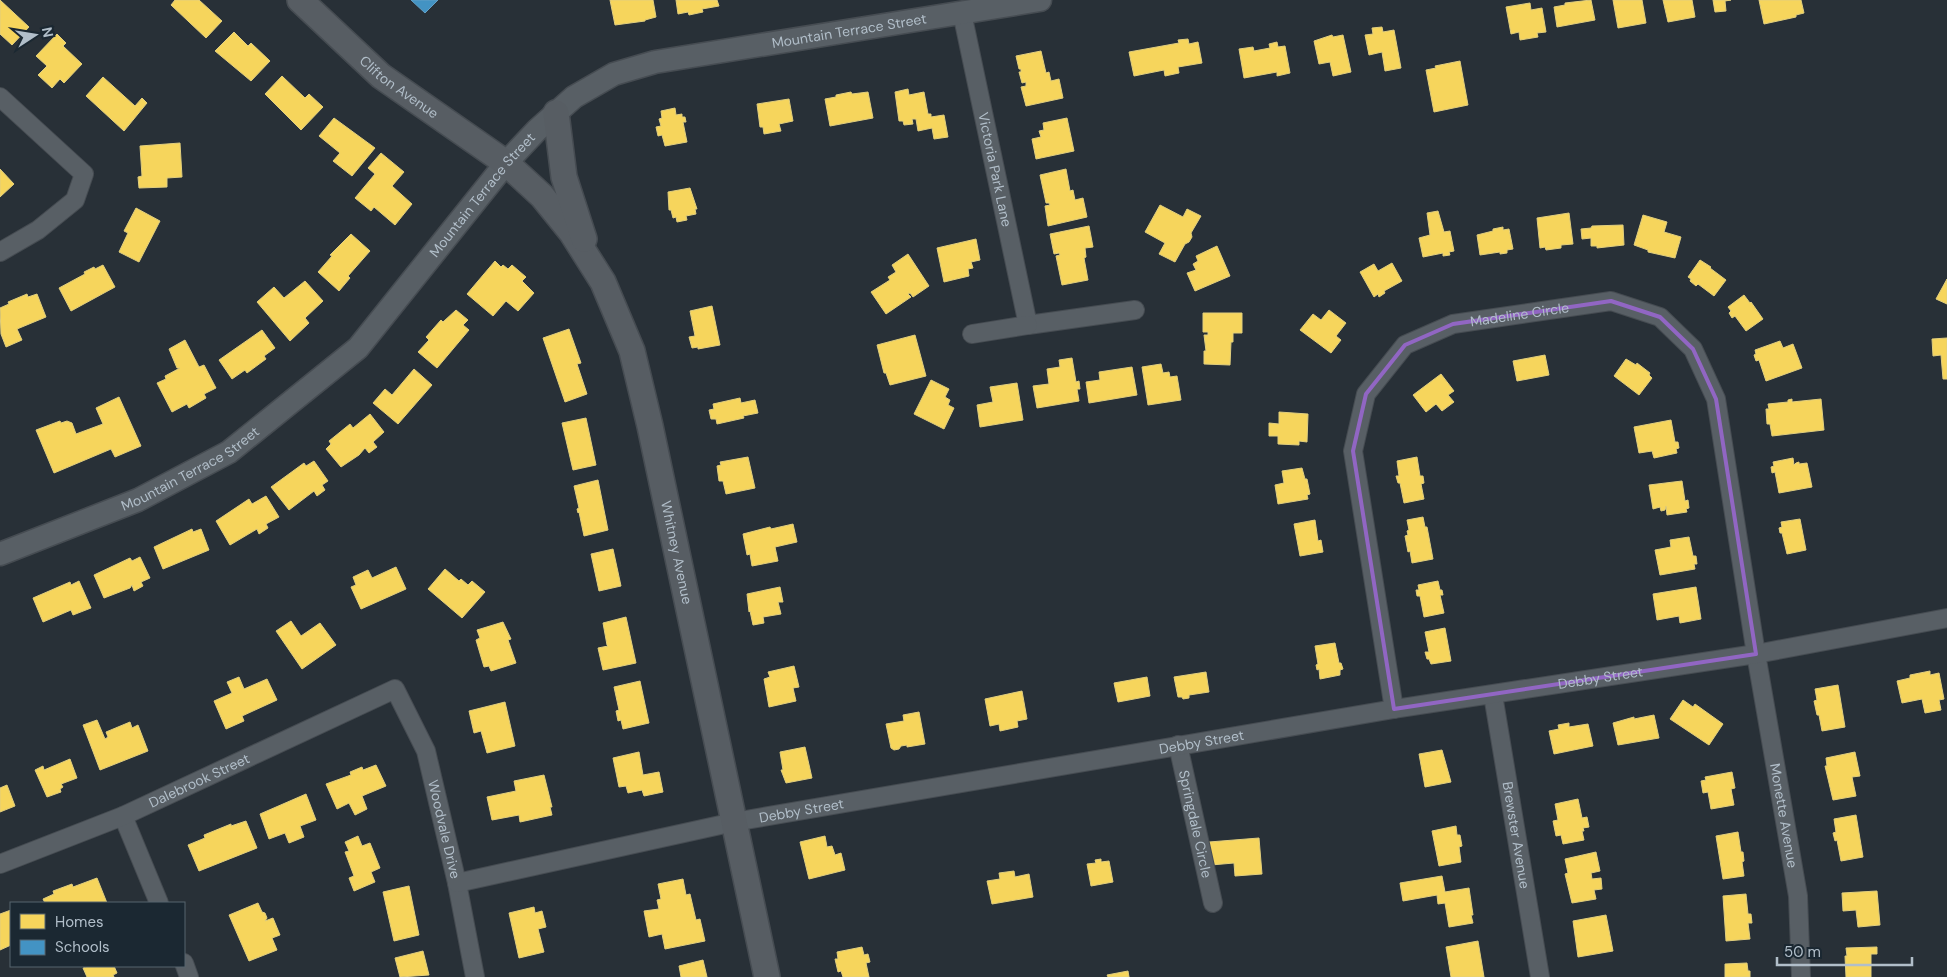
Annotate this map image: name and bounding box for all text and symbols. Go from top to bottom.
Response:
street label: Mountain Terrace Street [770,9,928,52]
north arrow [10,10,60,60]
text: N [38,25,58,39]
street label: Clifton Avenue [356,51,442,122]
street label: Victoria Park Lane [974,111,1016,228]
street label: Mountain Terrace Street [425,129,539,261]
street label: Madeline Circle [1469,298,1570,330]
street label: Mountain Terrace Street [119,422,263,515]
street label: Whitney Avenue [657,499,697,606]
street label: Debby Street [1557,662,1644,693]
street label: Debby Street [1158,726,1245,758]
street label: Dalebrook Street [146,749,252,812]
street label: Monette Avenue [1766,762,1802,869]
street label: Springdale Circle [1175,769,1216,880]
street label: Woodvale Drive [424,778,465,881]
street label: Brewster Avenue [1499,780,1534,890]
street label: Debby Street [758,794,845,827]
legend [10,902,185,967]
text: Homes [55,912,104,932]
scale bar [1777,934,1912,966]
text: Schools [55,937,110,957]
text: 50 m [1784,942,1821,962]

